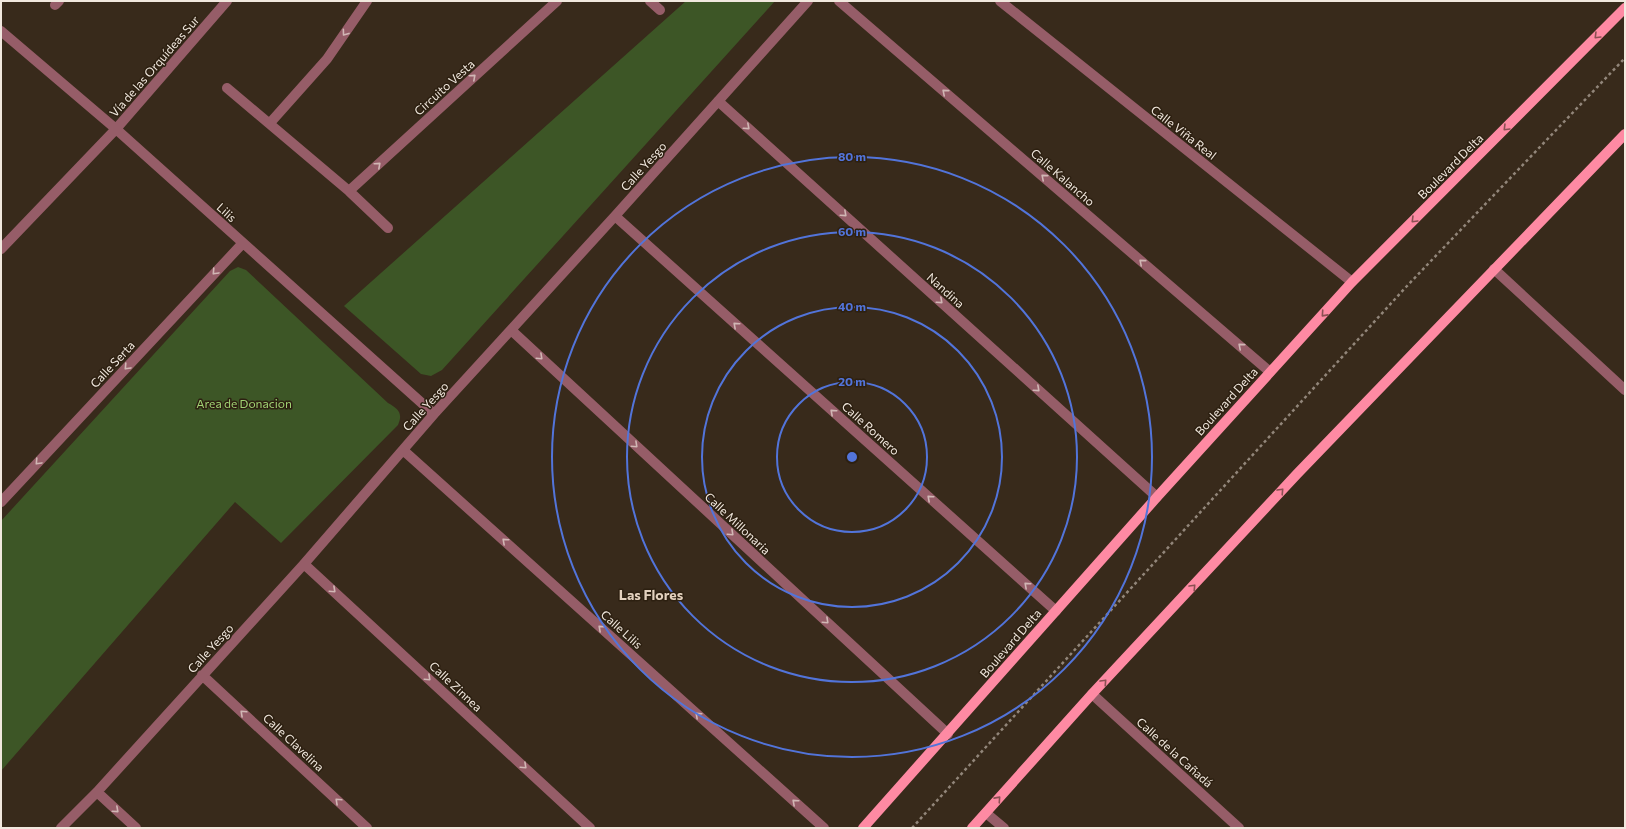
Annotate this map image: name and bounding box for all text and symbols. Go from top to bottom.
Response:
street label: Vía de las Orquídeas Sur [106,12,202,119]
one-way arrow [343,29,350,36]
one-way arrow [1595,31,1602,39]
street label: Circuito Vesta [411,56,477,118]
one-way arrow [469,75,476,82]
one-way arrow [942,90,950,97]
street label: Calle Viña Real [1148,102,1220,162]
one-way arrow [743,123,750,130]
one-way arrow [1503,123,1511,131]
street label: Boulevard Delta [1415,131,1485,201]
street label: Calle Yesgo [617,139,669,193]
street label: Calle Kalancho [1028,146,1098,208]
text: 80 m [838,149,866,163]
one-way arrow [373,163,380,170]
one-way arrow [1041,175,1048,182]
street label: Lilis [214,200,240,224]
one-way arrow [839,210,847,217]
one-way arrow [1411,215,1419,223]
text: 60 m [838,224,866,238]
one-way arrow [1139,259,1147,266]
one-way arrow [213,267,220,275]
street label: Nandina [924,270,968,310]
one-way arrow [935,297,943,304]
text: 40 m [838,299,866,313]
one-way arrow [1321,309,1328,316]
one-way arrow [734,323,741,330]
street label: Calle Serta [87,338,137,390]
one-way arrow [1238,344,1245,351]
one-way arrow [535,352,543,359]
one-way arrow [124,362,131,370]
street label: Boulevard Delta [1192,364,1260,438]
text: 20 m [838,374,866,388]
street label: Calle Yesgo [399,379,451,433]
one-way arrow [1032,384,1040,391]
park label: Area de Donacion [196,396,292,410]
street label: Calle Romero [839,399,903,457]
one-way arrow [830,409,838,416]
one-way arrow [630,440,638,448]
centre of rings [845,450,859,464]
one-way arrow [36,458,43,465]
street label: Calle Millonaria [702,489,774,557]
one-way arrow [1276,489,1283,496]
one-way arrow [927,496,935,503]
one-way arrow [726,528,733,535]
one-way arrow [502,539,510,546]
one-way arrow [1024,582,1032,590]
one-way arrow [1188,584,1195,592]
one-way arrow [328,585,335,592]
district label: Las Flores [619,586,684,603]
street label: Boulevard Delta [976,606,1044,680]
street label: Calle Lilis [598,607,646,651]
one-way arrow [821,617,829,624]
street label: Calle Yesgo [184,621,236,675]
one-way arrow [599,626,606,633]
street label: Calle Zinnea [427,658,485,714]
one-way arrow [423,674,431,681]
one-way arrow [1099,679,1107,687]
one-way arrow [240,710,248,718]
street label: Calle Clavelina [261,710,327,774]
one-way arrow [695,712,703,720]
street label: Calle de la Cañadá [1134,714,1216,790]
one-way arrow [519,762,527,769]
one-way arrow [994,796,1001,804]
one-way arrow [335,799,343,806]
one-way arrow [792,799,800,807]
one-way arrow [112,805,119,812]

